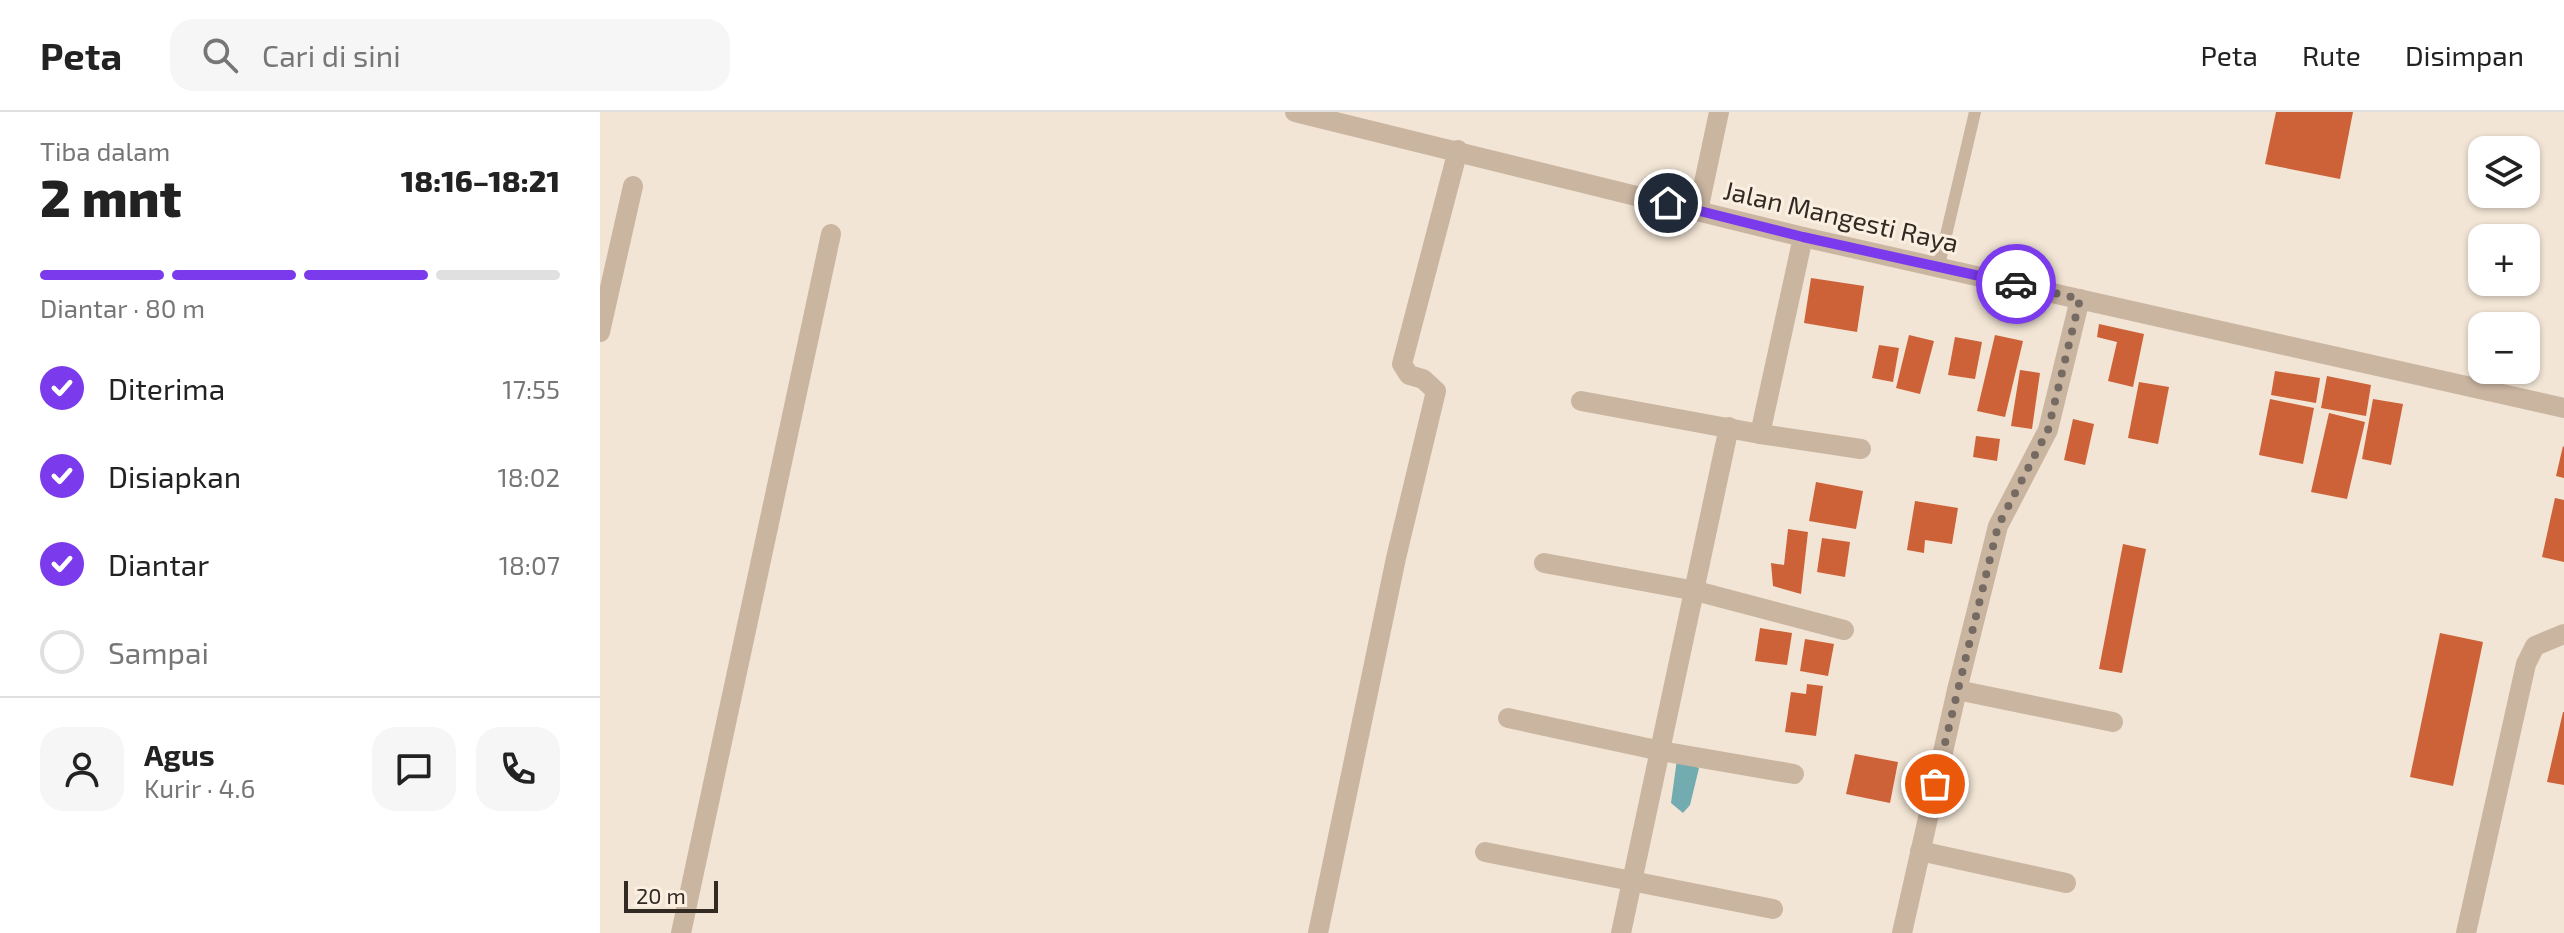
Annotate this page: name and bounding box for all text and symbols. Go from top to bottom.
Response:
search box [170,19,730,91]
text: Peta [40,32,122,78]
icon: search [198,33,242,77]
text: Cari di sini [262,37,401,73]
text: Peta [2200,38,2258,72]
text: Rute [2302,38,2361,72]
text: Disimpan [2405,38,2524,72]
text: Tiba dalam [40,135,170,166]
map controls [2468,136,2540,384]
button: layers [2468,136,2540,208]
text: 18:16–18:21 [401,162,560,198]
text: 2 mnt [40,165,182,227]
pin [1634,169,1702,237]
street label: Jalan Mangesti Raya [1721,173,1962,258]
icon: home [1646,181,1690,225]
button: + [2468,224,2540,296]
courier [1976,244,2056,324]
icon: car [1994,262,2038,306]
text: Diantar · 80 m [40,292,205,323]
button: − [2468,312,2540,384]
icon: check [40,366,84,410]
text: Diterima [108,370,225,406]
text: 17:55 [502,373,560,404]
icon: check [40,454,84,498]
text: Disiapkan [108,458,241,494]
text: 18:02 [497,461,560,492]
icon: check [40,542,84,586]
text: Diantar [108,546,209,582]
text: 18:07 [499,549,560,580]
text: Sampai [108,634,209,670]
button: person [40,727,124,811]
button: chat [372,727,456,811]
button: phone [476,727,560,811]
text: Agus [144,736,215,772]
pin [1901,750,1969,818]
icon: bag [1913,762,1957,806]
text: Kurir · 4.6 [144,772,255,803]
scale bar [624,877,718,913]
text: 20 m [636,882,686,908]

